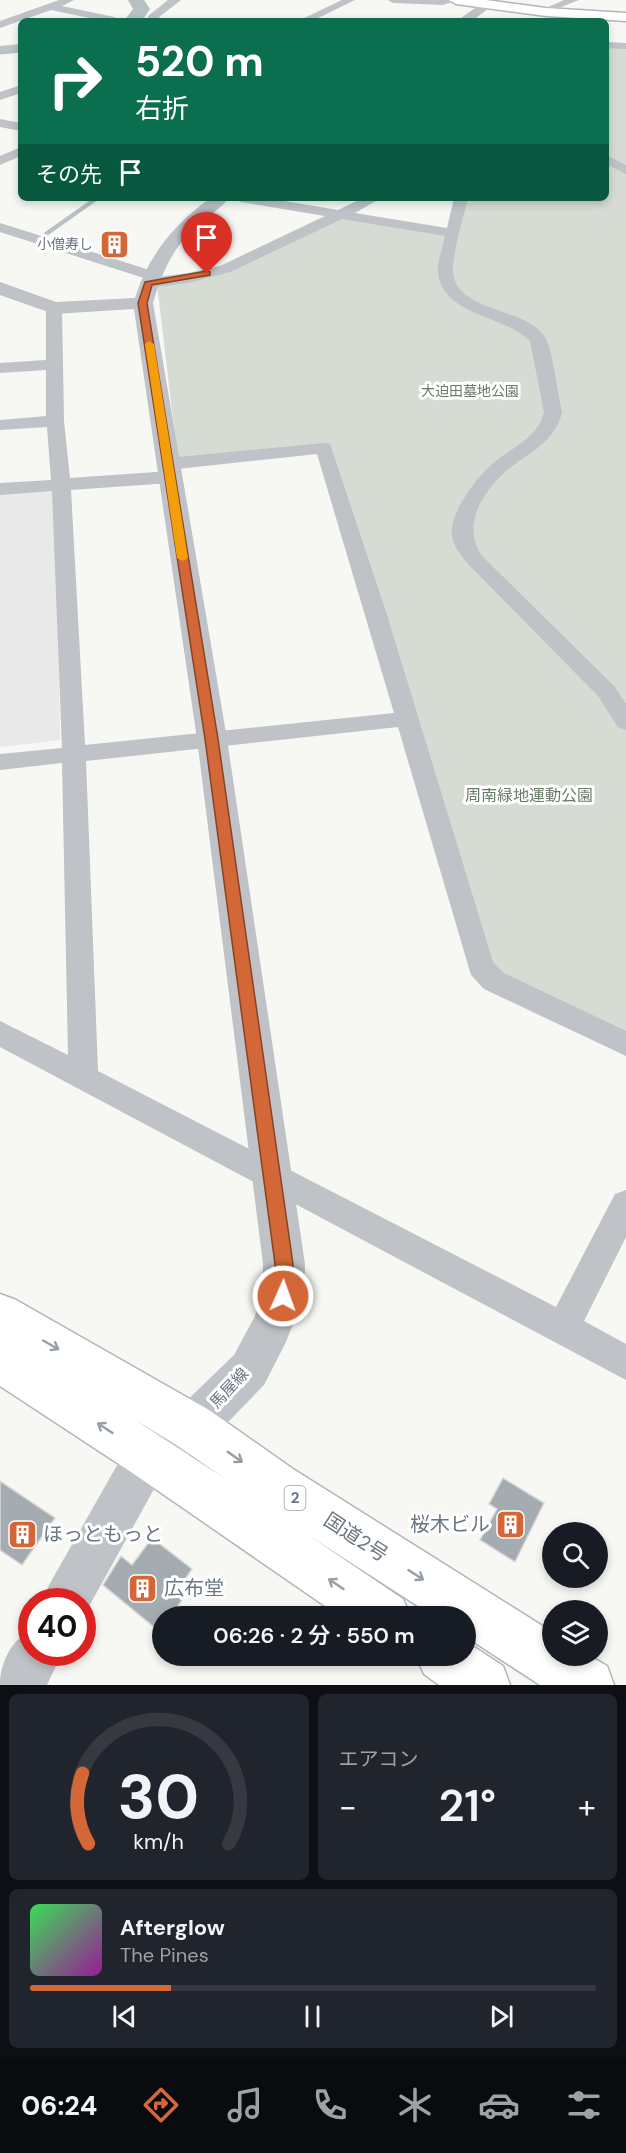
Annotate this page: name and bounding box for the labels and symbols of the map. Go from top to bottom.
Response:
pin [181,212,232,274]
building icon: 小僧寿し [98,228,130,260]
place label: 小僧寿し [37,235,93,253]
park label: 大迫田墓地公園 [421,382,519,400]
park label: 周南緑地運動公園 [465,785,593,806]
position arrow [251,1264,315,1328]
one-way arrow [41,1340,59,1351]
street label: 馬屋線 [205,1363,253,1413]
one-way arrow [97,1421,114,1433]
one-way arrow [226,1451,243,1463]
road number: 2 [284,1486,306,1510]
street label: 国道2号 [319,1507,393,1567]
building icon: 桜木ビル [495,1508,527,1540]
place label: 桜木ビル [410,1511,490,1537]
building icon: ほっともっと [6,1518,38,1550]
place label: ほっともっと [43,1521,163,1547]
one-way arrow [407,1569,424,1581]
building icon: 広布堂 [127,1572,159,1604]
place label: 広布堂 [164,1575,224,1601]
one-way arrow [329,1578,345,1590]
speed limit sign: 40 [18,1588,96,1666]

